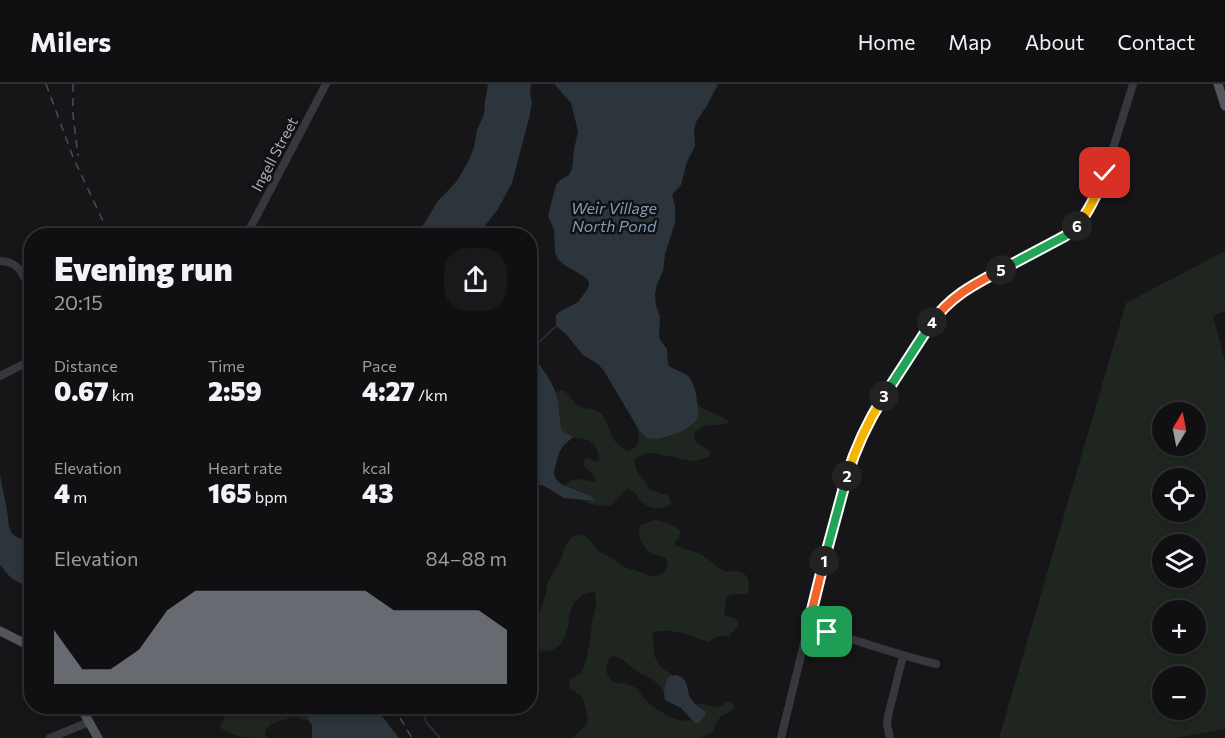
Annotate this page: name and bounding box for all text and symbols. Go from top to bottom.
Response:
text: Milers [30,24,111,58]
text: Home [858,29,915,54]
text: Map [948,29,992,54]
text: About [1025,29,1084,54]
text: Contact [1117,29,1195,54]
street label: Ingell Street [247,114,301,194]
pin [1079,147,1130,198]
icon: check [1088,156,1121,189]
water label: Weir Village North Pond [571,198,658,235]
pin: 6 [1062,211,1092,241]
text: 6 [1072,216,1082,235]
text: Evening run [54,247,233,288]
button: share [444,248,507,311]
pin: 5 [986,255,1016,285]
text: 5 [996,260,1006,279]
text: 20:15 [54,290,103,314]
pin: 4 [917,307,947,337]
text: 4 [927,312,937,331]
text: Distance [54,356,118,375]
text: Time [208,356,245,375]
text: Pace [362,356,397,375]
text: 0.67 [54,375,109,406]
text: 2:59 [208,375,262,406]
text: 4:27 [362,375,415,406]
pin: 3 [869,381,899,411]
text: km [109,385,134,404]
text: /km [415,385,448,404]
text: 3 [879,386,889,405]
north arrow [1152,402,1206,456]
map controls [1152,402,1206,720]
text: Elevation [54,458,122,477]
text: Heart rate [208,458,282,477]
text: kcal [362,458,391,477]
pin: 2 [832,461,862,491]
text: 2 [842,466,852,485]
button: locate [1152,468,1206,522]
text: 4 [54,477,70,508]
text: 165 [208,477,252,508]
text: 43 [362,477,394,508]
text: m [70,487,87,506]
text: bpm [252,487,288,506]
button: layers [1152,534,1206,588]
text: Elevation [54,546,139,570]
text: 84–88 m [426,546,507,570]
pin: 1 [809,546,839,576]
text: 1 [820,551,828,570]
button: + [1152,600,1206,654]
pin [801,606,852,657]
icon: arrive [810,615,843,648]
button: − [1152,666,1206,720]

